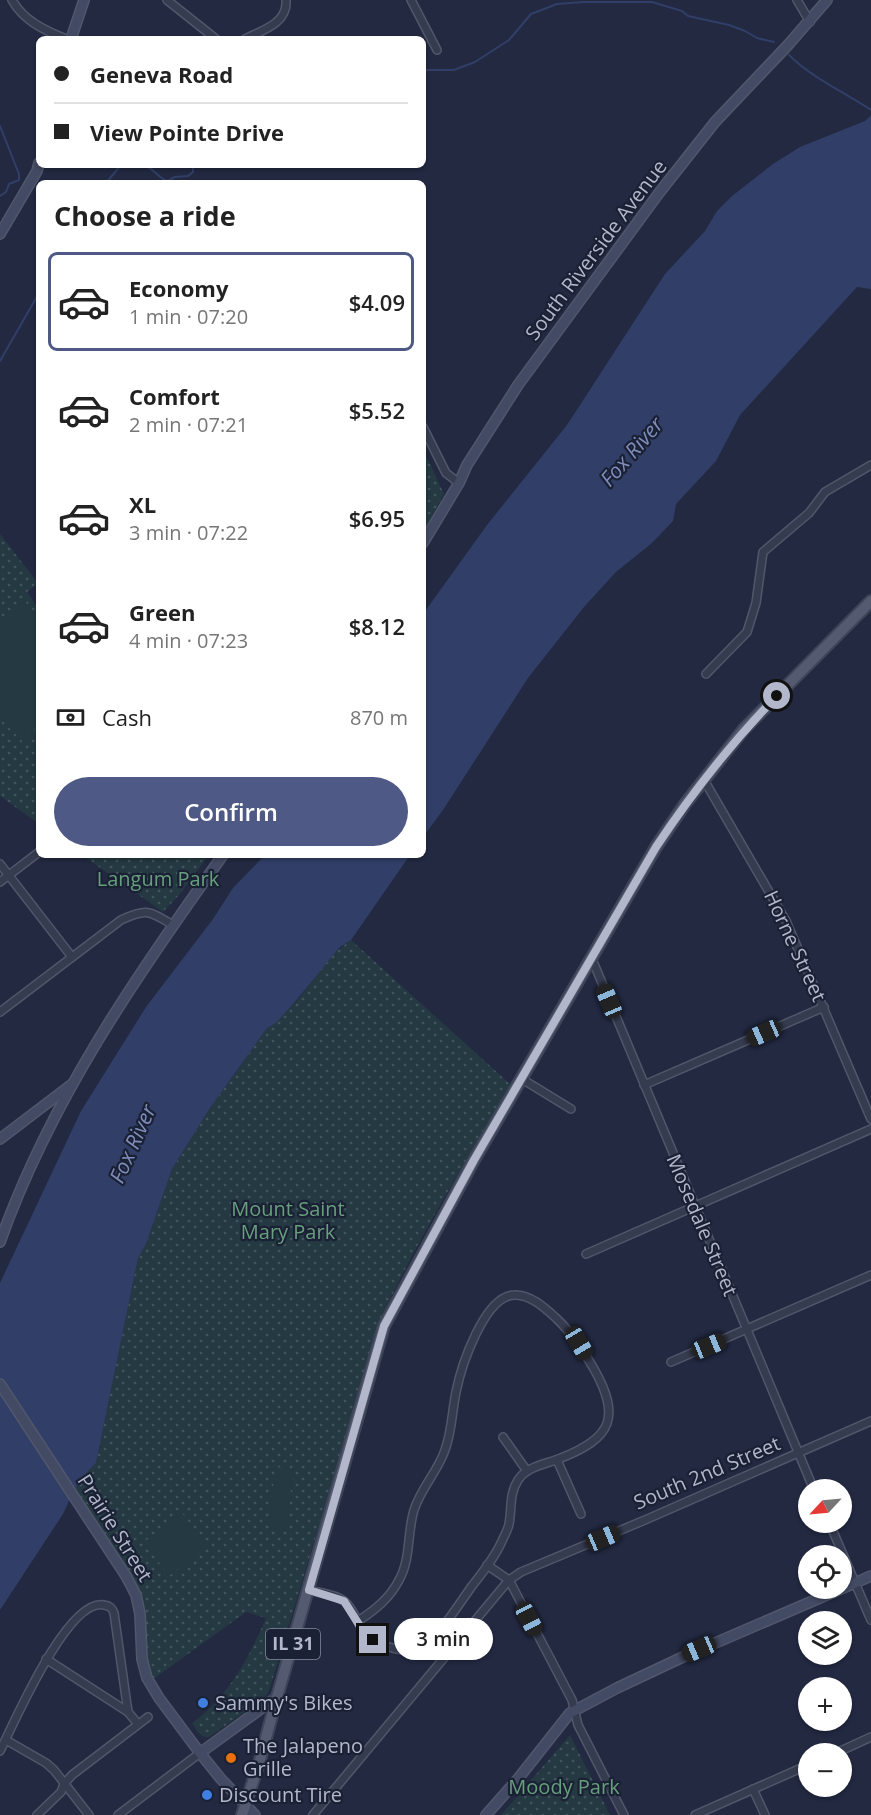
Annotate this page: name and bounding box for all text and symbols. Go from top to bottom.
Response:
text: Geneva Road [90,59,233,89]
text: View Pointe Drive [90,117,284,147]
street label: South Riverside Avenue [519,154,672,345]
text: Choose a ride [54,197,236,234]
text: Economy [129,273,228,303]
icon: car [57,275,111,329]
text: $4.09 [349,287,405,317]
text: 1 min · 07:20 [129,303,248,330]
text: Comfort [129,381,220,411]
icon: car [57,383,111,437]
text: $5.52 [349,395,405,425]
water label: Fox River [593,410,670,492]
text: 2 min · 07:21 [129,411,248,438]
text: XL [129,489,156,519]
icon: car [57,491,111,545]
text: $6.95 [349,503,405,533]
text: 3 min · 07:22 [129,519,248,546]
text: Green [129,597,195,627]
icon: car [57,599,111,653]
text: $8.12 [349,611,405,641]
text: 4 min · 07:23 [129,627,248,654]
route start [763,682,790,709]
icon: cash [54,701,87,734]
text: Cash [102,702,152,732]
text: 870 m [350,704,408,731]
button: Confirm [54,777,408,846]
park label: Langum Park [97,865,220,892]
street label: Horne Street [758,886,833,1006]
car [594,981,624,1021]
car [744,1017,784,1049]
water label: Fox River [102,1099,162,1187]
street label: Mosedale Street [660,1150,744,1300]
park label: Mount Saint Mary Park [231,1195,345,1245]
car [562,1323,596,1363]
car [689,1331,729,1361]
street label: South 2nd Street [629,1429,784,1516]
street label: Prairie Street [72,1469,159,1587]
north arrow [798,1479,852,1533]
map controls [798,1479,852,1797]
car [583,1523,623,1553]
button: locate [798,1545,852,1599]
car [513,1599,545,1639]
button: layers [798,1611,852,1665]
callout: 3 min [394,1619,493,1661]
text: 3 min [417,1625,471,1652]
route end [359,1626,386,1653]
road number: IL 31 [266,1629,320,1659]
car [679,1634,719,1664]
button: + [798,1677,852,1731]
place label: Sammy's Bikes [215,1689,352,1716]
marker: Sammy's Bikes [196,1696,210,1710]
place label: The Jalapeno Grille [243,1732,363,1782]
button: − [798,1743,852,1797]
marker: The Jalapeno Grille [224,1751,238,1765]
park label: Moody Park [508,1773,620,1800]
place label: Discount Tire [219,1781,342,1808]
marker: Discount Tire [200,1788,214,1802]

